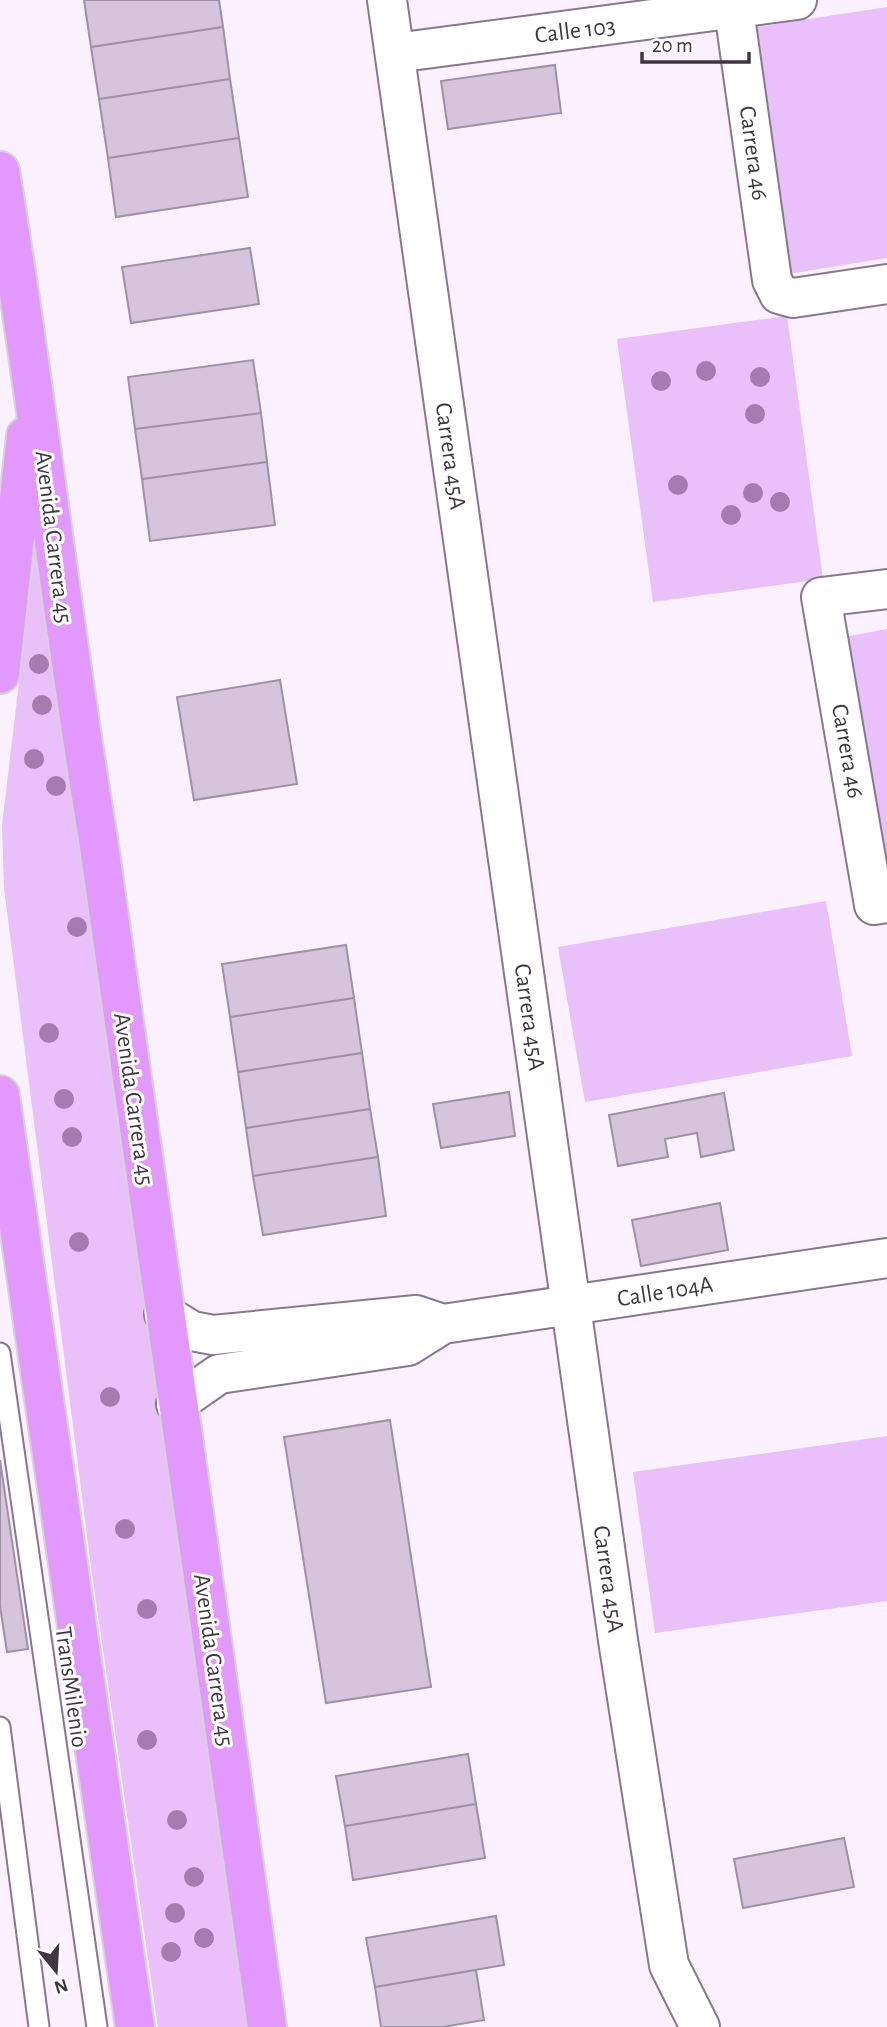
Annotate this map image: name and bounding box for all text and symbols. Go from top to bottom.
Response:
street label: Calle 103 [533,14,617,48]
scale bar [642,21,749,65]
text: 20 m [652,35,693,56]
street label: Carrera 46 [734,104,772,202]
street label: Carrera 45A [431,401,469,511]
street label: Avenida Carrera 45 [30,449,76,625]
street label: Carrera 46 [827,702,867,800]
street label: Carrera 45A [510,962,548,1072]
street label: Avenida Carrera 45 [109,1011,157,1187]
street label: Calle 104A [615,1273,715,1311]
street label: Carrera 45A [589,1524,627,1634]
street label: Avenida Carrera 45 [189,1572,237,1748]
street label: TransMilenio [51,1625,91,1749]
north arrow [21,1936,91,2006]
text: N [52,1975,70,1997]

